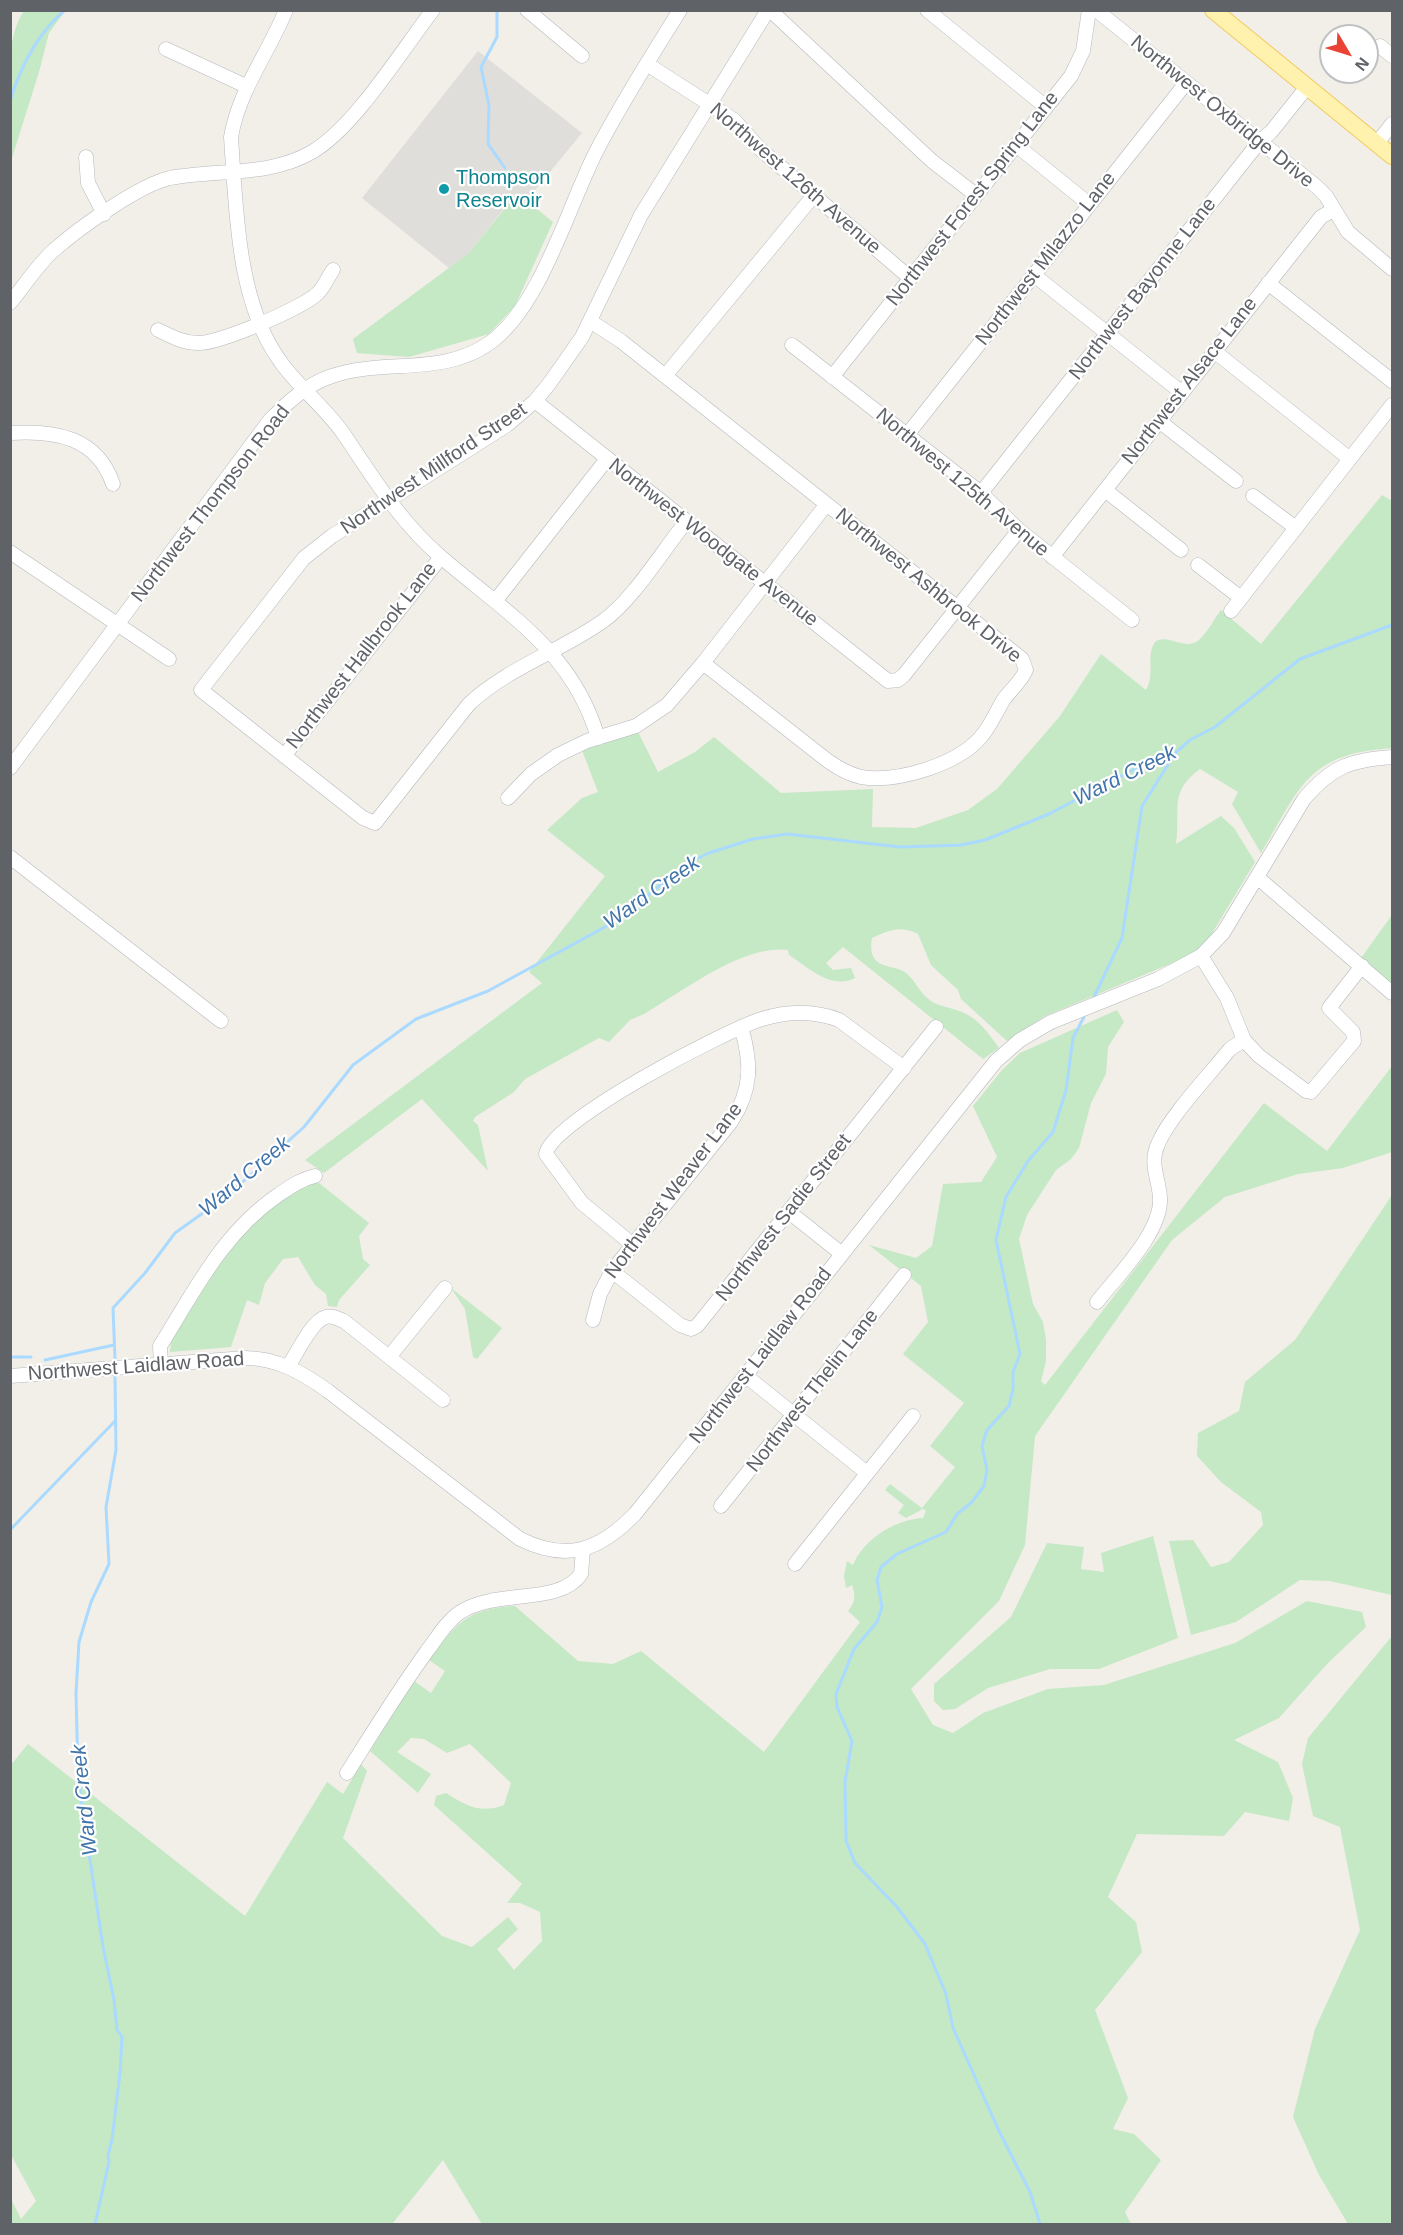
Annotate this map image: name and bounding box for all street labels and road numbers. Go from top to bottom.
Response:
street label: Northwest Oxbridge Drive [1125,31,1319,193]
street label: Northwest Forest Spring Lane [882,87,1064,311]
street label: Northwest 126th Avenue [705,98,885,260]
street label: Northwest Milazzo Lane [971,168,1121,350]
street label: Northwest Bayonne Lane [1064,193,1222,385]
street label: Northwest Alsace Lane [1117,293,1263,469]
street label: Northwest Millford Street [337,398,531,540]
street label: Northwest Thompson Road [127,401,295,607]
street label: Northwest 125th Avenue [871,404,1053,562]
street label: Northwest Woodgate Avenue [603,454,823,632]
street label: Northwest Ashbrook Drive [830,504,1026,668]
street label: Northwest Hallbrook Lane [282,558,442,754]
street label: Northwest Weaver Lane [600,1098,748,1284]
street label: Northwest Sadie Street [711,1130,857,1306]
street label: Northwest Laidlaw Road [685,1263,837,1449]
street label: Northwest Thelin Lane [742,1305,884,1477]
street label: Northwest Laidlaw Road [27,1347,245,1387]

